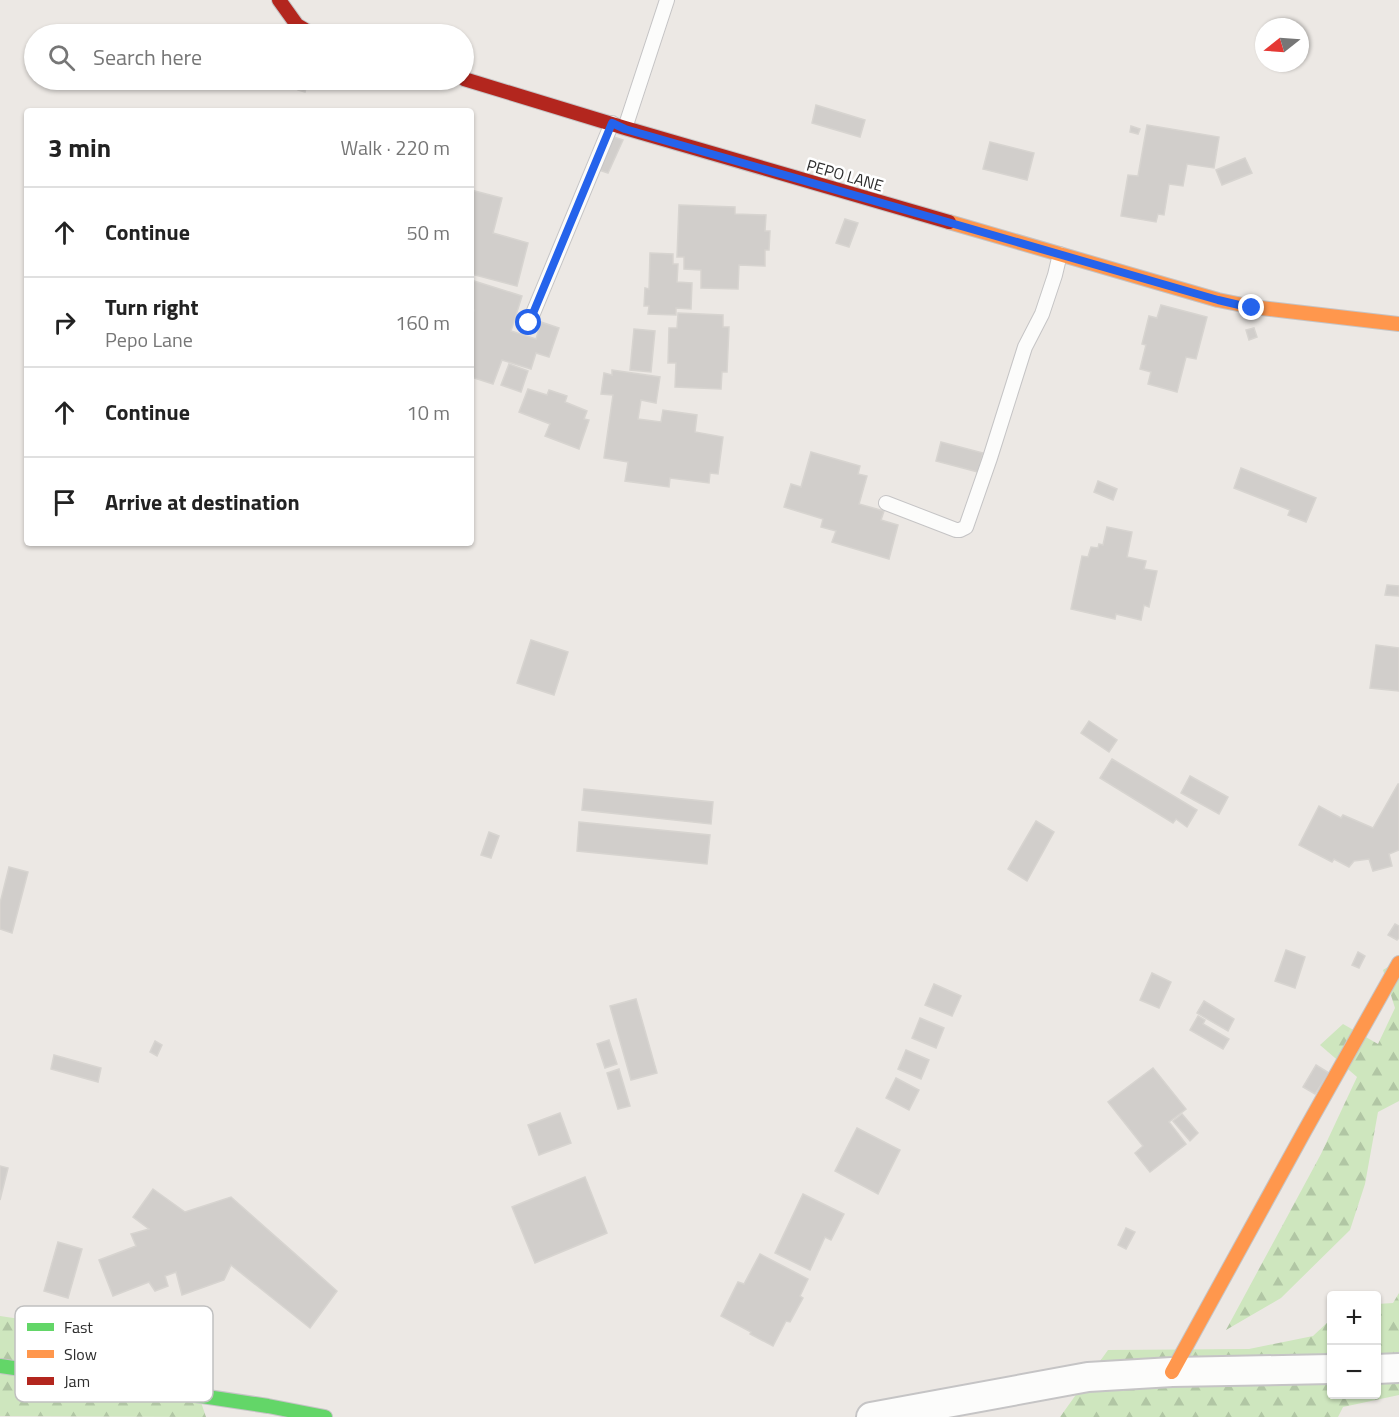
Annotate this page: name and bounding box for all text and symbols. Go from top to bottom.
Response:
north arrow [1255,18,1309,72]
search box [24,24,474,90]
text: Search here [93,40,202,74]
icon: search [45,41,78,74]
text: 3 min [48,128,111,167]
text: Walk · 220 m [341,132,450,163]
street label: PEPO LANE [804,153,886,197]
text: Continue [105,215,190,249]
icon: ahead [48,216,81,249]
text: 50 m [406,217,450,248]
text: Turn right [105,290,199,324]
route end [1238,294,1264,320]
icon: right [48,306,81,339]
text: 160 m [395,307,450,338]
route start [515,309,541,335]
text: Pepo Lane [105,324,193,355]
text: Continue [105,395,190,429]
icon: ahead [48,396,81,429]
text: 10 m [406,397,450,428]
text: Arrive at destination [105,485,300,519]
icon: arrive [48,486,81,519]
map controls [1327,1291,1381,1399]
button: + [1327,1291,1381,1345]
legend [15,1306,213,1402]
text: Fast [64,1315,93,1339]
text: Slow [64,1342,97,1366]
button: − [1327,1345,1381,1399]
text: Jam [64,1369,90,1393]

